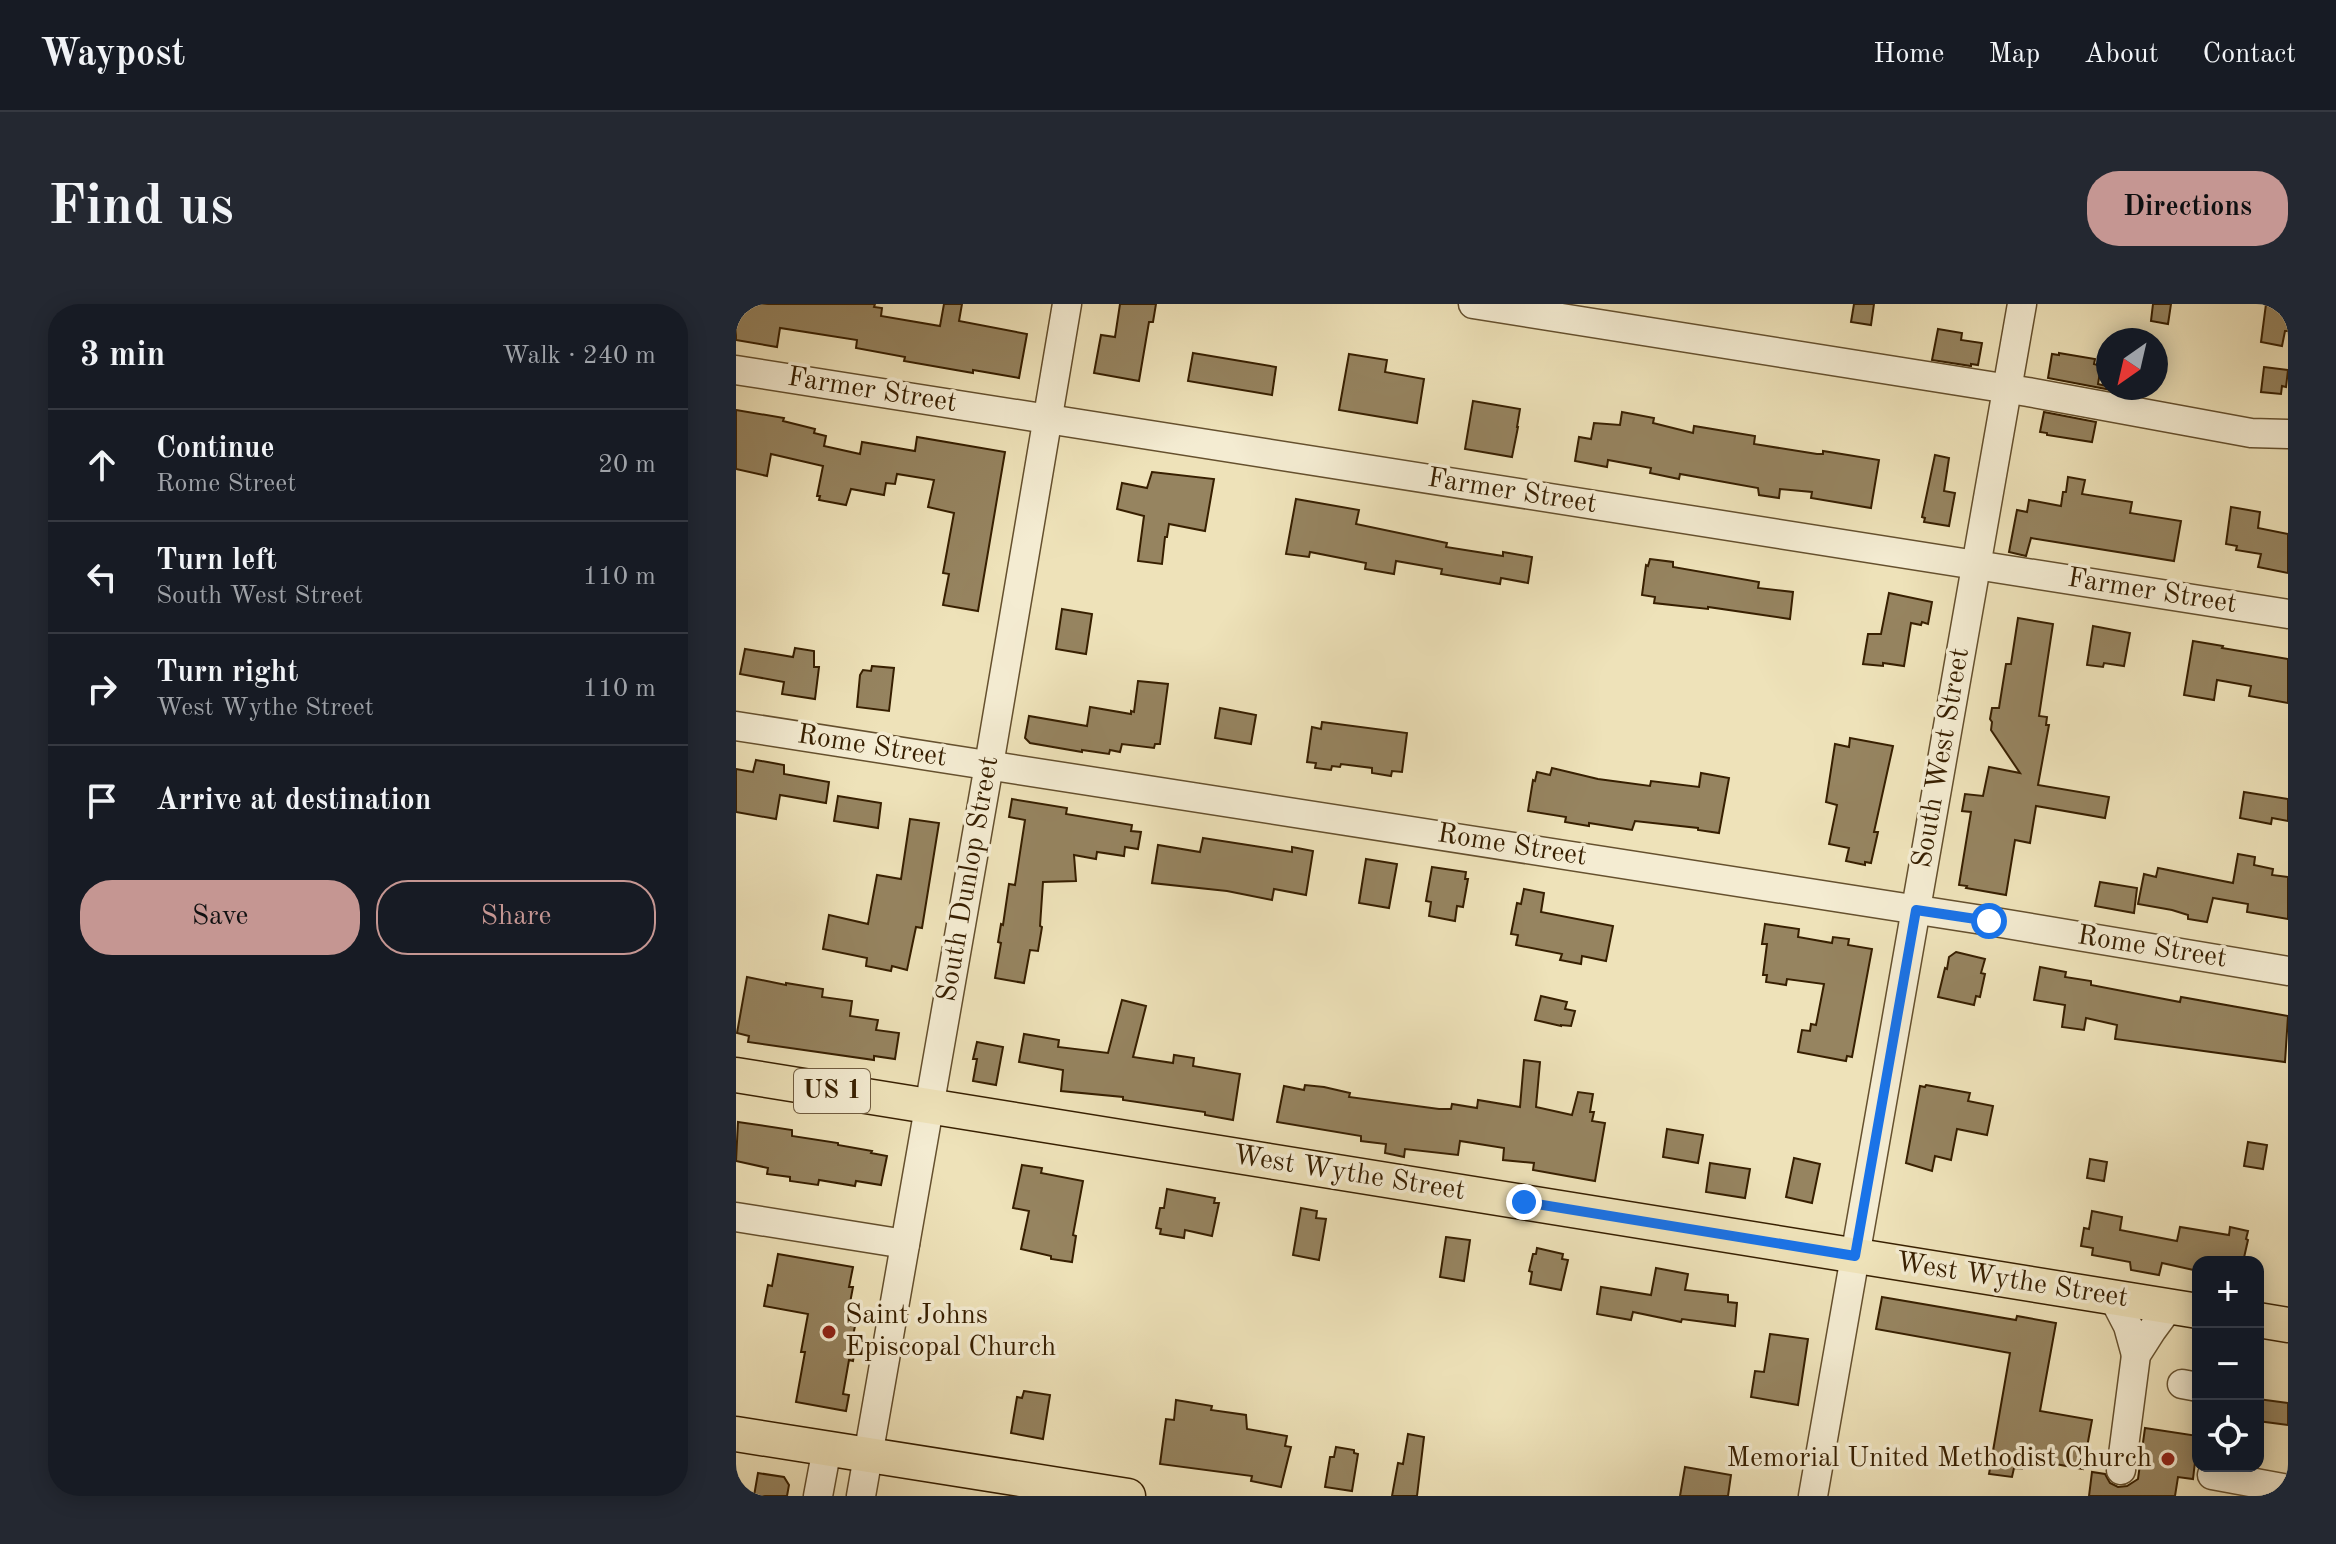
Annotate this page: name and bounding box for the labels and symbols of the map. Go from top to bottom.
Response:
north arrow [2096,328,2168,400]
street label: Farmer Street [785,364,959,418]
street label: Farmer Street [1425,465,1599,519]
street label: Farmer Street [2065,565,2239,619]
street label: South West Street [1909,646,1975,870]
street label: Rome Street [795,721,949,773]
street label: South Dunlop Street [934,754,1004,1004]
street label: Rome Street [1435,820,1589,872]
route start [1971,903,2007,939]
street label: Rome Street [2075,922,2229,974]
road number: US 1 [794,1069,870,1113]
street label: West Wythe Street [1231,1142,1467,1206]
route end [1506,1184,1542,1220]
street label: West Wythe Street [1894,1249,2130,1313]
place label: Saint Johns Episcopal Church [845,1302,1056,1362]
marker: Saint Johns Episcopal Church [820,1323,838,1341]
place label: Memorial United Methodist Church [1727,1445,2152,1473]
marker: Memorial United Methodist Church [2159,1450,2177,1468]

